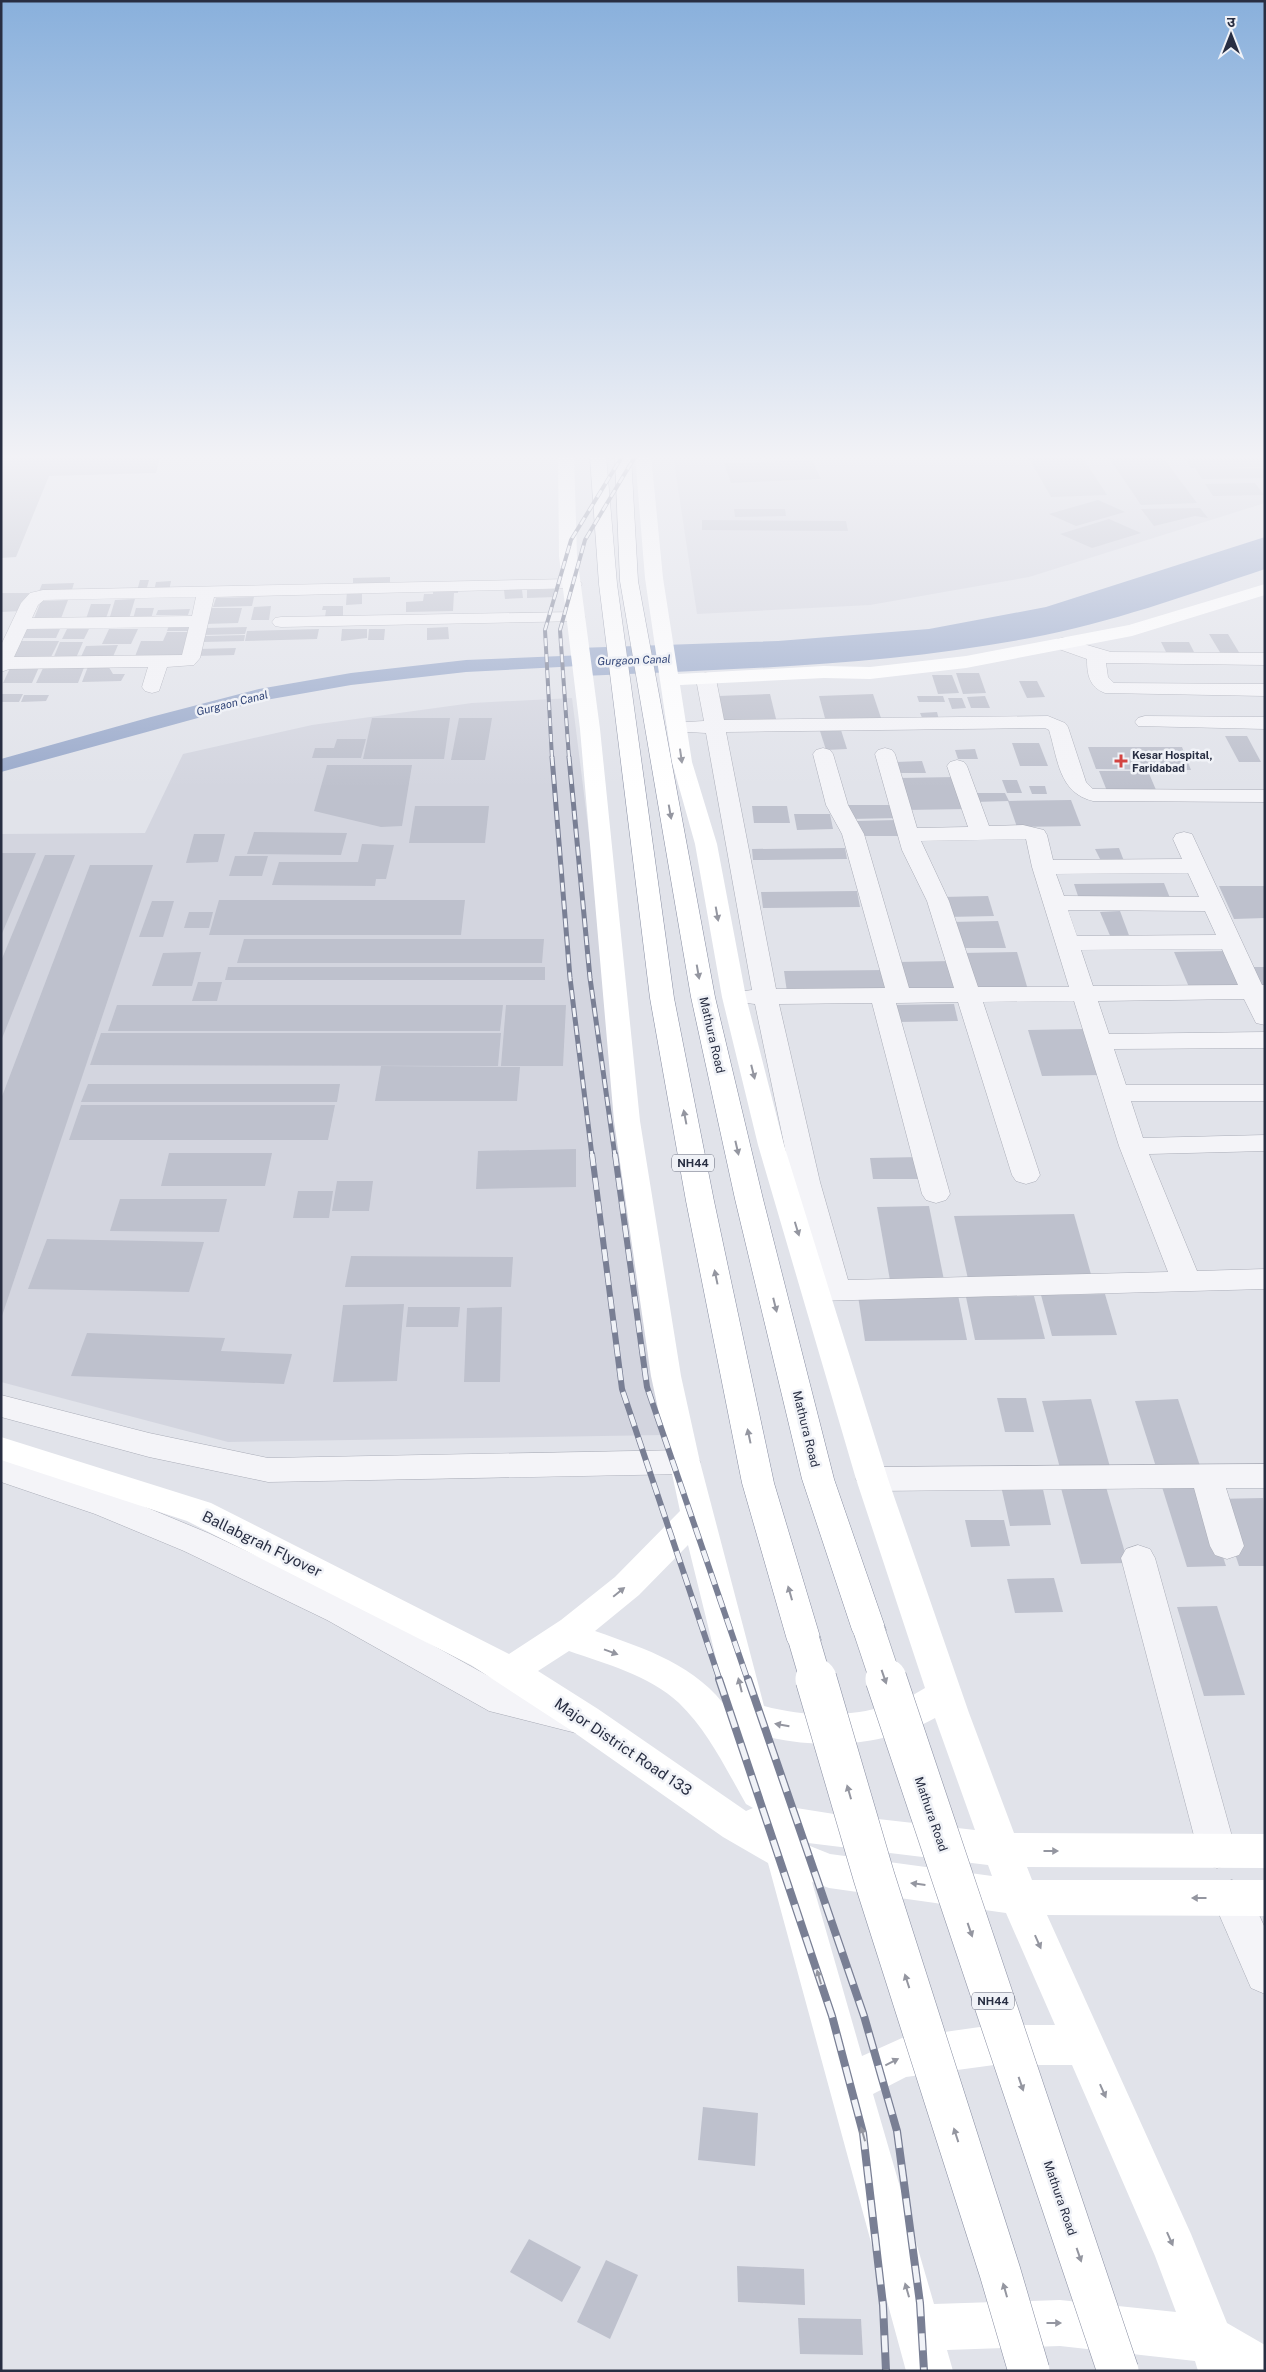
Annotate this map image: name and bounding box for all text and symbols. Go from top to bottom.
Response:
north arrow [1206,10,1256,60]
text: उ [1227,14,1236,30]
water label: Gurgaon Canal [597,653,671,667]
water label: Gurgaon Canal [195,688,269,718]
one-way arrow [677,748,685,764]
place label: Kesar Hospital, Faridabad [1132,749,1213,774]
marker: Kesar Hospital, Faridabad [1114,754,1128,768]
one-way arrow [667,804,675,820]
one-way arrow [714,906,722,922]
one-way arrow [695,964,703,980]
street label: Mathura Road [696,995,728,1075]
one-way arrow [749,1065,757,1080]
one-way arrow [680,1109,688,1125]
one-way arrow [733,1140,741,1155]
road number: NH44 [672,1154,714,1172]
one-way arrow [793,1221,801,1236]
one-way arrow [712,1269,720,1285]
one-way arrow [771,1298,779,1313]
street label: Mathura Road [790,1389,822,1469]
one-way arrow [744,1428,752,1444]
street label: Ballabgrah Flyover [200,1507,325,1580]
one-way arrow [786,1585,794,1600]
one-way arrow [612,1587,625,1598]
one-way arrow [604,1648,619,1656]
one-way arrow [881,1669,889,1684]
one-way arrow [736,1678,744,1693]
street label: Major District Road 133 [551,1694,695,1799]
one-way arrow [773,1721,789,1729]
street label: Mathura Road [912,1775,950,1853]
one-way arrow [844,1784,852,1799]
one-way arrow [1044,1847,1060,1855]
one-way arrow [910,1880,926,1888]
one-way arrow [1190,1894,1206,1902]
one-way arrow [966,1923,974,1938]
one-way arrow [1035,1935,1043,1949]
one-way arrow [814,1970,822,1985]
one-way arrow [903,1973,910,1988]
road number: NH44 [972,1992,1014,2010]
one-way arrow [885,2058,900,2066]
one-way arrow [1018,2077,1026,2092]
one-way arrow [1100,2084,1108,2098]
one-way arrow [859,2126,867,2141]
one-way arrow [952,2128,960,2143]
street label: Mathura Road [1041,2159,1079,2237]
one-way arrow [1166,2232,1174,2246]
one-way arrow [1075,2248,1083,2263]
one-way arrow [903,2283,911,2298]
one-way arrow [1001,2283,1009,2298]
one-way arrow [1046,2319,1062,2327]

